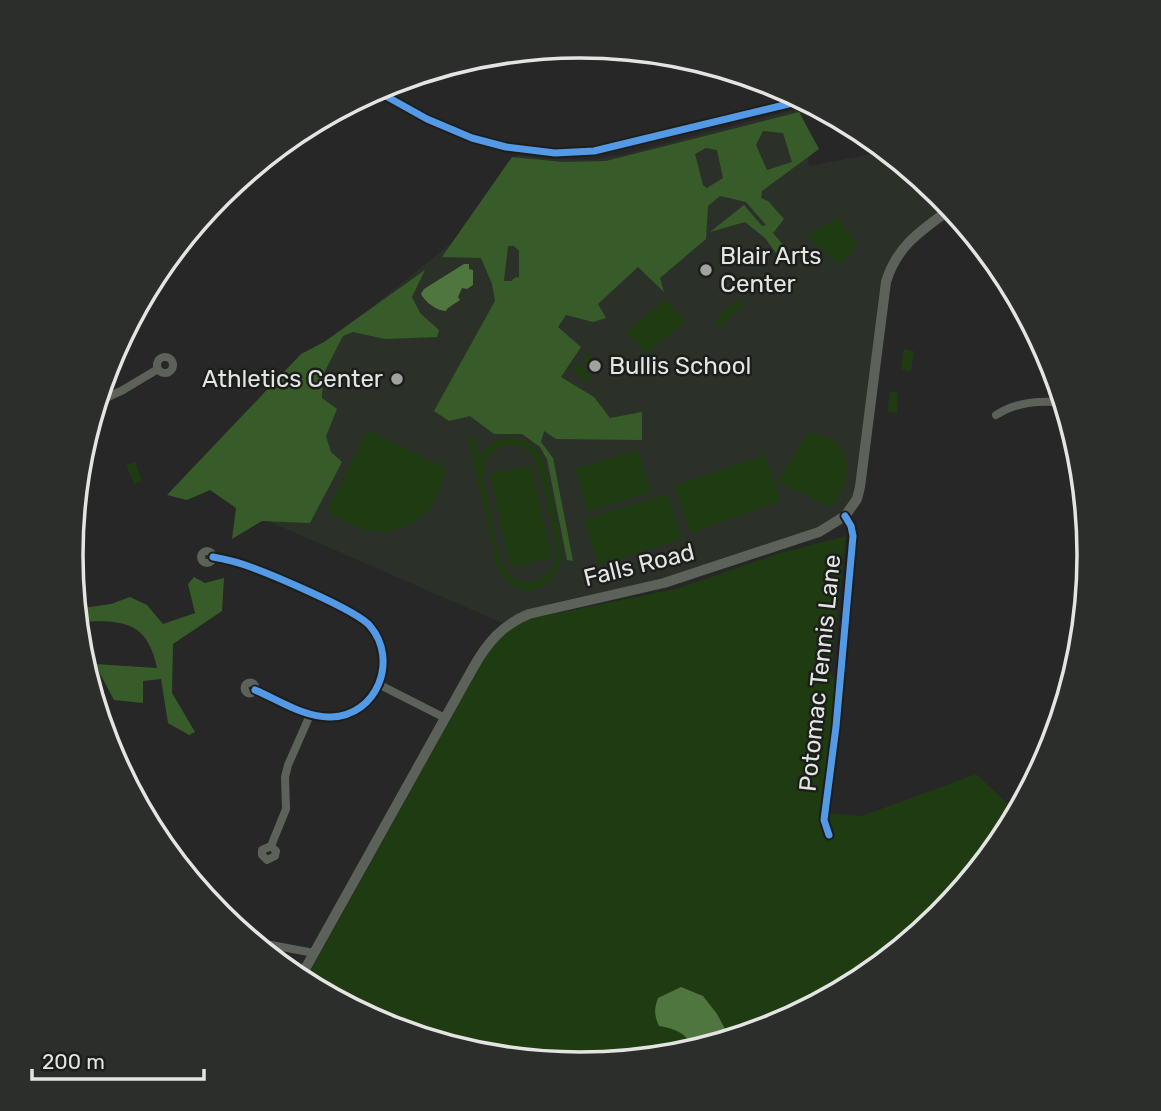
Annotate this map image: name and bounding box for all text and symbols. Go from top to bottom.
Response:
place label: Blair Arts Center [720,242,822,298]
marker: Blair Arts Center [698,262,714,278]
place label: Bullis School [609,352,751,380]
marker: Bullis School [587,358,603,374]
place label: Athletics Center [202,365,383,393]
marker: Athletics Center [389,371,405,387]
street label: Falls Road [581,538,697,592]
street label: Potomac Tennis Lane [794,553,846,793]
scale bar [32,1038,203,1082]
text: 200 m [42,1049,105,1074]

